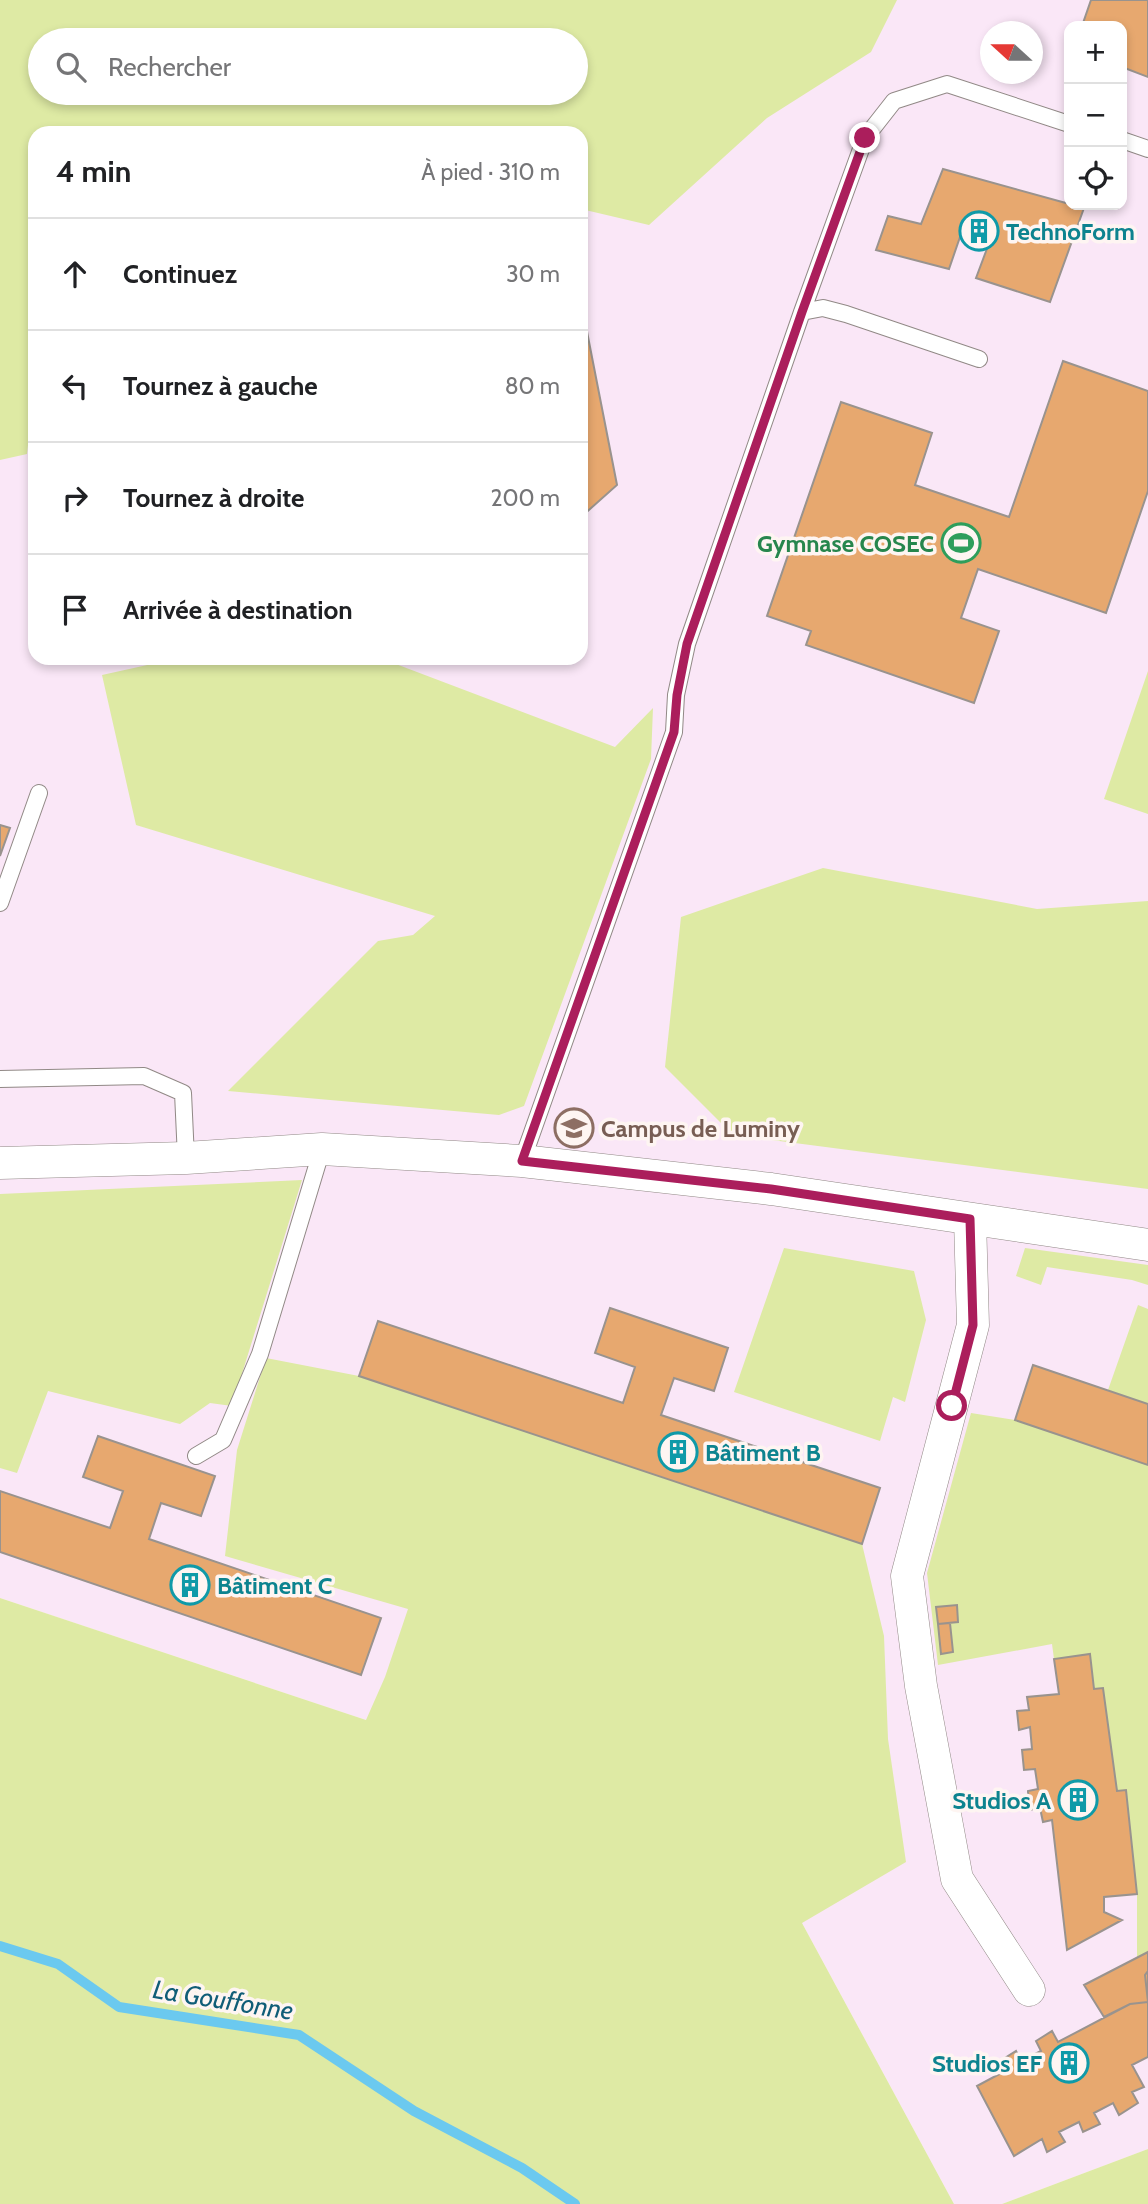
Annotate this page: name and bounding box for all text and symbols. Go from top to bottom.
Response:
north arrow [980,21,1043,84]
map controls [1064,21,1127,210]
button: + [1064,21,1127,84]
search box [28,28,588,105]
icon: search [52,48,90,86]
text: Rechercher [108,51,231,83]
button: − [1064,84,1127,147]
route end [849,122,880,153]
button: locate [1064,147,1127,210]
text: 4 min [56,153,131,190]
text: À pied · 310 m [421,158,560,186]
building icon: TechnoForm [958,210,1000,252]
place label: TechnoForm [1006,217,1135,246]
icon: ahead [56,255,94,293]
text: Continuez [123,258,237,290]
text: 30 m [506,260,560,288]
icon: left [56,367,94,405]
text: Tournez à gauche [123,370,318,402]
text: 80 m [505,372,560,400]
icon: right [56,479,94,517]
text: Tournez à droite [123,482,305,514]
text: 200 m [490,484,560,512]
sports icon: Gymnase COSEC [940,522,982,564]
place label: Gymnase COSEC [757,529,934,558]
icon: arrive [56,591,94,629]
text: Arrivée à destination [123,594,353,626]
school or university icon: Campus de Luminy [553,1107,595,1149]
place label: Campus de Luminy [601,1114,800,1143]
route start [936,1390,967,1421]
building icon: Bâtiment B [657,1431,699,1473]
place label: Bâtiment B [705,1438,821,1467]
building icon: Bâtiment C [169,1564,211,1606]
place label: Bâtiment C [217,1571,332,1600]
building icon: Studios A [1057,1779,1099,1821]
place label: Studios A [952,1786,1051,1815]
water label: La Gouffonne [151,1973,295,2027]
building icon: Studios EF [1048,2042,1090,2084]
place label: Studios EF [932,2049,1042,2078]

